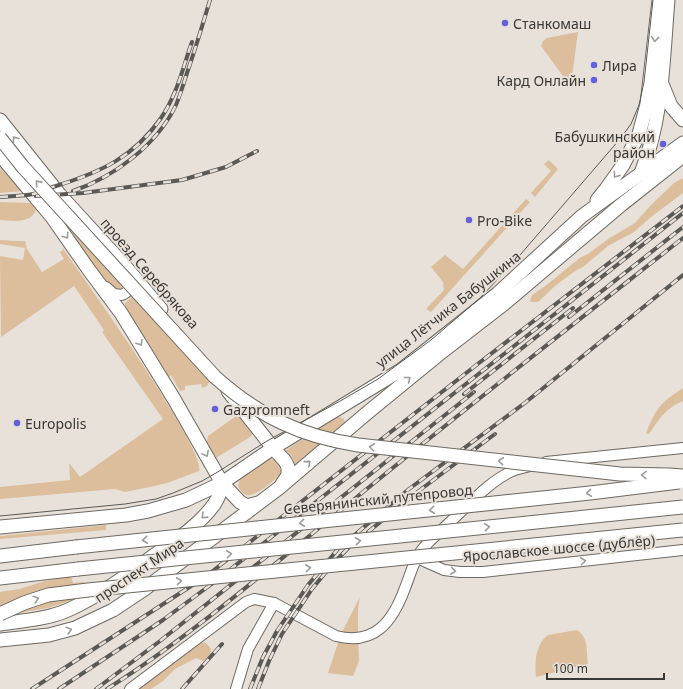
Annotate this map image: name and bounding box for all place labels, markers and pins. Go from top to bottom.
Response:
place label: Станкомаш [513,14,591,33]
marker: Станкомаш [500,18,510,28]
place label: Лира [602,56,637,75]
marker: Лира [589,60,599,70]
place label: Кард Онлайн [497,71,586,90]
marker: Кард Онлайн [589,75,599,85]
place label: Бабушкинский район [555,127,655,162]
marker: Бабушкинский район [658,139,668,149]
place label: Pro-Bike [477,211,532,230]
marker: Pro-Bike [464,215,474,225]
place label: Gazpromneft [223,400,310,419]
marker: Gazpromneft [210,404,220,414]
place label: Europolis [25,414,87,433]
marker: Europolis [12,418,22,428]

